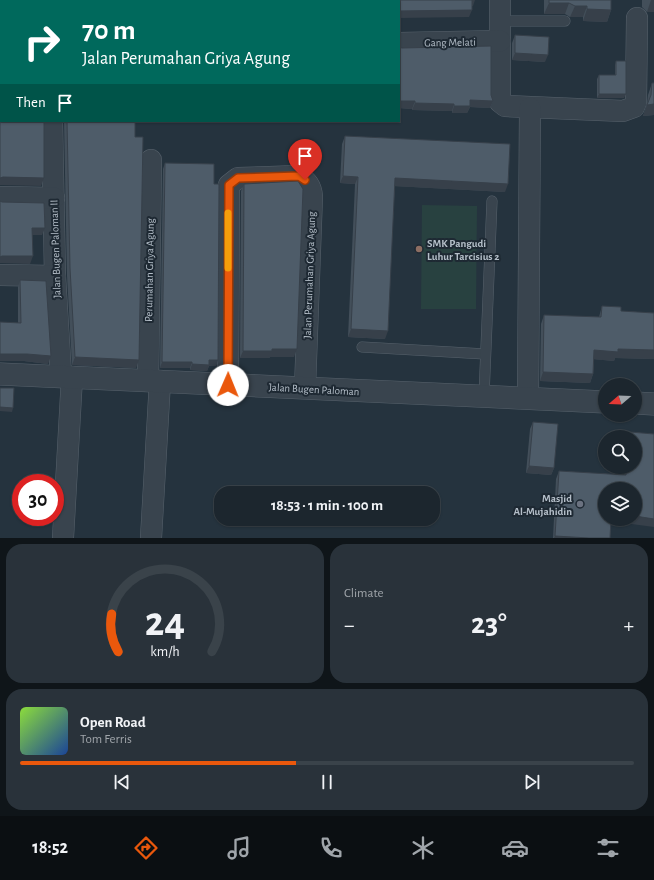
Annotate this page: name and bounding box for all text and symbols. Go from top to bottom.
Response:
icon: right [16,16,68,68]
text: 70 m [82,17,136,45]
street label: Gang Melati [424,37,476,48]
text: Jalan Perumahan Griya Agung [82,50,290,68]
icon: arrive [54,92,76,114]
text: Then [16,95,46,110]
pin [288,139,322,180]
icon: arrive [294,145,316,167]
street label: Jalan Bugen Paloman II [48,200,63,298]
street label: Jalan Perumahan Griya Agung [302,211,317,339]
street label: Perumahan Griya Agung [143,217,156,322]
place label: SMK Pangudi Luhur Tarcisius 2 [427,238,499,262]
marker: SMK Pangudi Luhur Tarcisius 2 [414,244,424,254]
position arrow [207,364,249,406]
north arrow [598,378,642,422]
map controls [598,378,642,526]
street label: Jalan Bugen Paloman [268,382,360,397]
button: search [598,430,642,474]
speed limit sign: 30 [12,474,64,526]
button: layers [598,482,642,526]
place label: Masjid Al-Mujahidin [513,493,572,517]
text: 18:53 · 1 min · 100 m [271,498,383,513]
marker: Masjid Al-Mujahidin [575,499,585,509]
text: Climate [344,587,383,600]
text: 24 [145,601,185,642]
text: 23° [471,609,507,639]
text: − [344,614,355,636]
text: + [623,614,634,636]
text: km/h [150,644,180,658]
text: Open Road [80,715,146,730]
text: Tom Ferris [80,733,132,746]
icon: previous [111,771,133,793]
icon: pause [316,771,338,793]
icon: next [521,771,543,793]
icon: directions [132,834,160,862]
icon: music [225,834,253,862]
icon: phone [317,834,345,862]
icon: climate [409,834,437,862]
icon: car [501,834,529,862]
icon: filters [594,834,622,862]
text: 18:52 [32,839,68,857]

